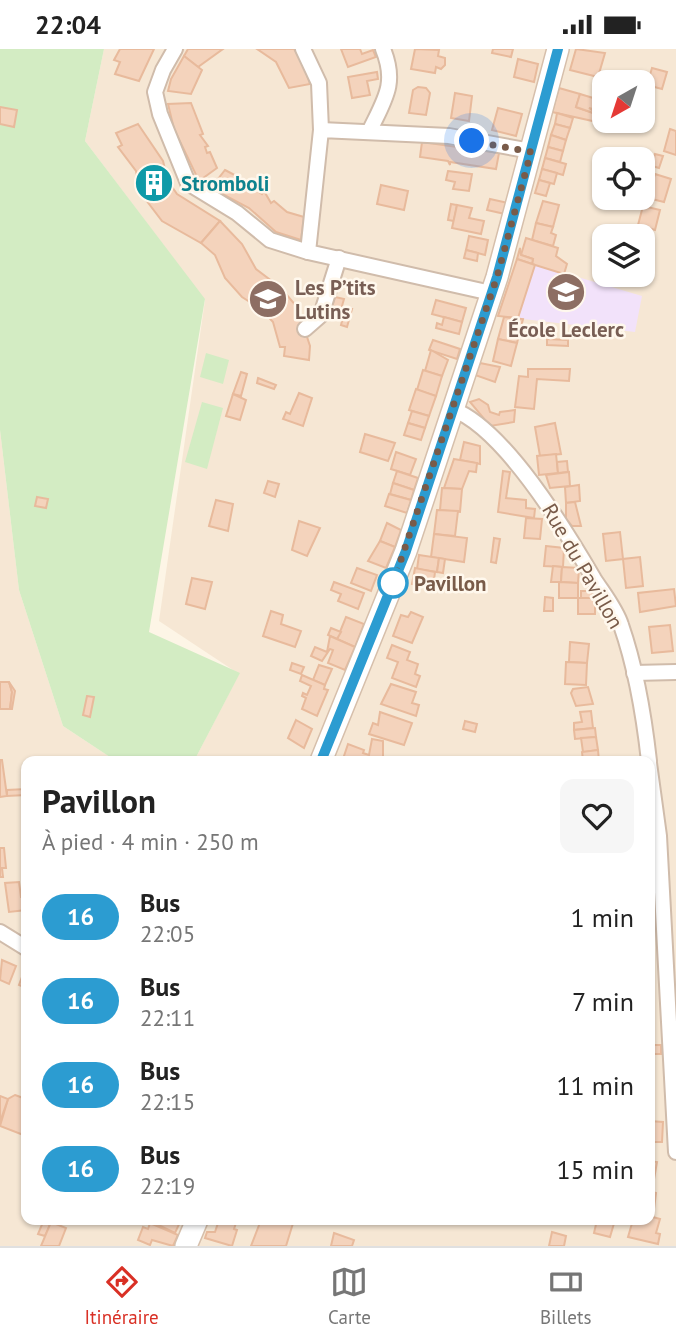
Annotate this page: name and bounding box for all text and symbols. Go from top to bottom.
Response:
text: 22:04 [35,8,101,41]
north arrow [592,70,654,133]
map controls [592,70,655,287]
your location [454,123,489,158]
button: locate [592,147,655,210]
building icon: Stromboli [133,162,175,204]
place label: Stromboli [181,170,269,197]
button: layers [592,224,655,287]
school or university icon: École Leclerc [545,271,587,313]
place label: Les P’tits Lutins [295,274,376,325]
school or university icon: Les P’tits Lutins [247,278,289,320]
place label: École Leclerc [508,316,624,343]
street label: Rue du Pavillon [536,499,630,633]
marker: Pavillon [378,568,408,598]
place label: Pavillon [414,570,487,597]
text: Pavillon [42,779,156,822]
button: heart [560,779,634,853]
text: À pied · 4 min · 250 m [42,827,259,856]
text: Bus [140,886,180,919]
text: 16 [67,901,94,932]
text: 1 min [571,901,634,934]
text: 22:05 [140,919,195,948]
text: Bus [140,970,180,1003]
text: 16 [67,985,94,1016]
text: 7 min [572,985,634,1018]
text: 22:11 [140,1003,195,1032]
text: Bus [140,1054,180,1087]
text: 16 [67,1069,94,1100]
text: 11 min [556,1069,634,1102]
text: 22:15 [140,1087,195,1116]
text: Bus [140,1138,180,1171]
text: 16 [67,1153,94,1184]
text: 15 min [556,1153,634,1186]
text: 22:19 [140,1171,195,1200]
tab: Itinéraire [85,1263,159,1329]
tab: Carte [328,1263,371,1329]
tab: Billets [540,1263,591,1329]

